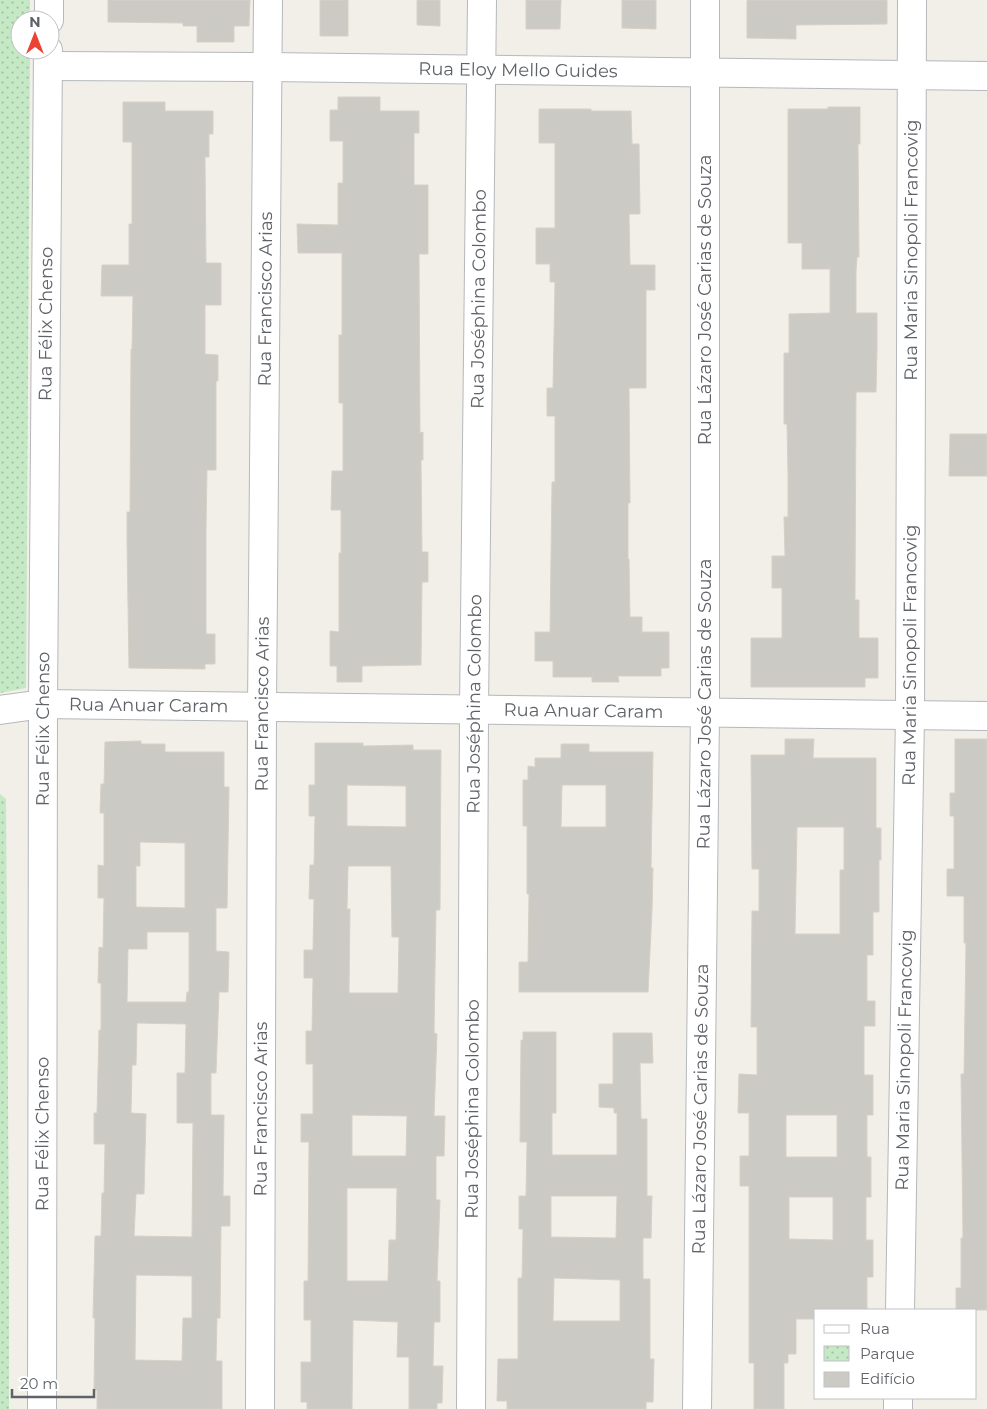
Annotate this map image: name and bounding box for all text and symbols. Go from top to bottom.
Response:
north arrow [10,10,60,60]
text: N [29,13,41,31]
street label: Rua Eloy Mello Guides [418,58,618,82]
street label: Rua Maria Sinopoli Francovig [900,119,923,381]
street label: Rua Lázaro José Carias de Souza [694,155,716,445]
street label: Rua Joséphina Colombo [466,189,491,409]
street label: Rua Francisco Arias [254,211,277,387]
street label: Rua Félix Chenso [34,247,57,401]
street label: Rua Maria Sinopoli Francovig [898,524,922,786]
street label: Rua Lázaro José Carias de Souza [692,559,716,850]
street label: Rua Joséphina Colombo [463,594,486,814]
street label: Rua Francisco Arias [251,616,274,791]
street label: Rua Félix Chenso [32,652,54,806]
street label: Rua Anuar Caram [69,693,229,717]
street label: Rua Anuar Caram [504,699,664,723]
street label: Rua Maria Sinopoli Francovig [891,929,917,1191]
street label: Rua Lázaro José Carias de Souza [688,964,713,1254]
street label: Rua Joséphina Colombo [461,999,484,1219]
street label: Rua Francisco Arias [250,1021,272,1196]
street label: Rua Félix Chenso [31,1057,53,1211]
legend [814,1309,977,1399]
text: Rua [860,1319,890,1338]
text: Parque [860,1344,915,1363]
scale bar [12,1366,95,1398]
text: Edifício [860,1369,915,1388]
text: 20 m [20,1374,58,1393]

